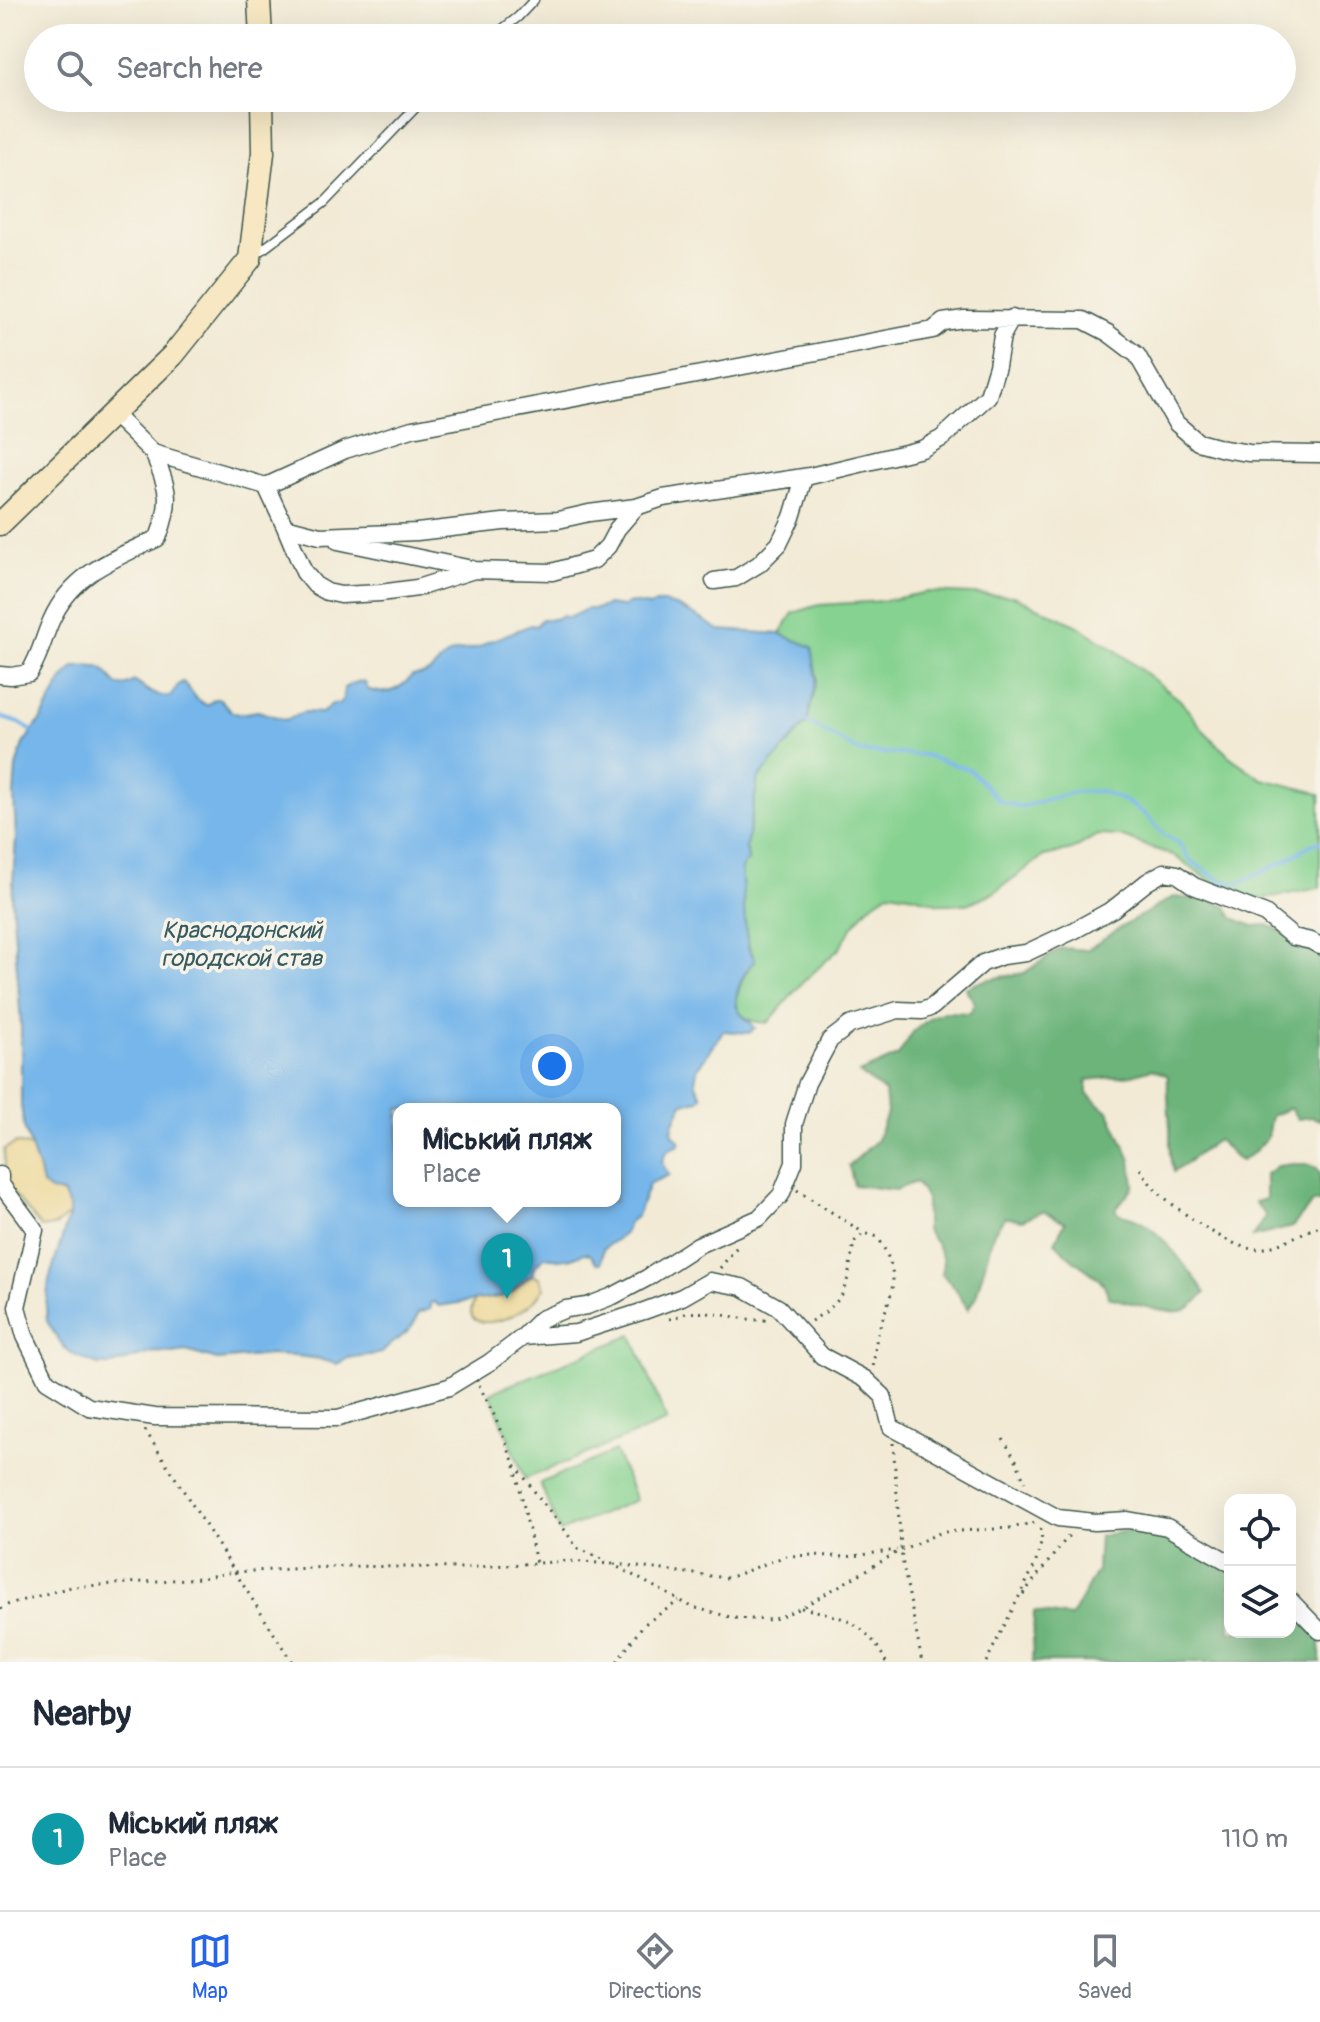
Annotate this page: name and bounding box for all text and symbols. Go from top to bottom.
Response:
search box [24,24,1296,112]
icon: search [52,46,96,90]
text: Search here [116,50,263,87]
water label: Краснодонский городской став [162,916,324,973]
your location [532,1046,572,1086]
popup [393,1103,621,1207]
text: Міський пляж [422,1121,592,1158]
text: Place [422,1158,481,1190]
pin: 1 [481,1233,533,1299]
map controls [1224,1494,1296,1638]
button: locate [1224,1494,1296,1566]
button: layers [1224,1566,1296,1638]
text: Nearby [32,1693,131,1736]
text: Міський пляж [108,1805,278,1842]
text: 1 [53,1823,63,1855]
text: 110 m [1221,1823,1288,1855]
text: Place [108,1842,167,1874]
tab: Map [188,1929,232,2005]
tab: Directions [608,1929,701,2005]
tab: Saved [1077,1929,1132,2005]

